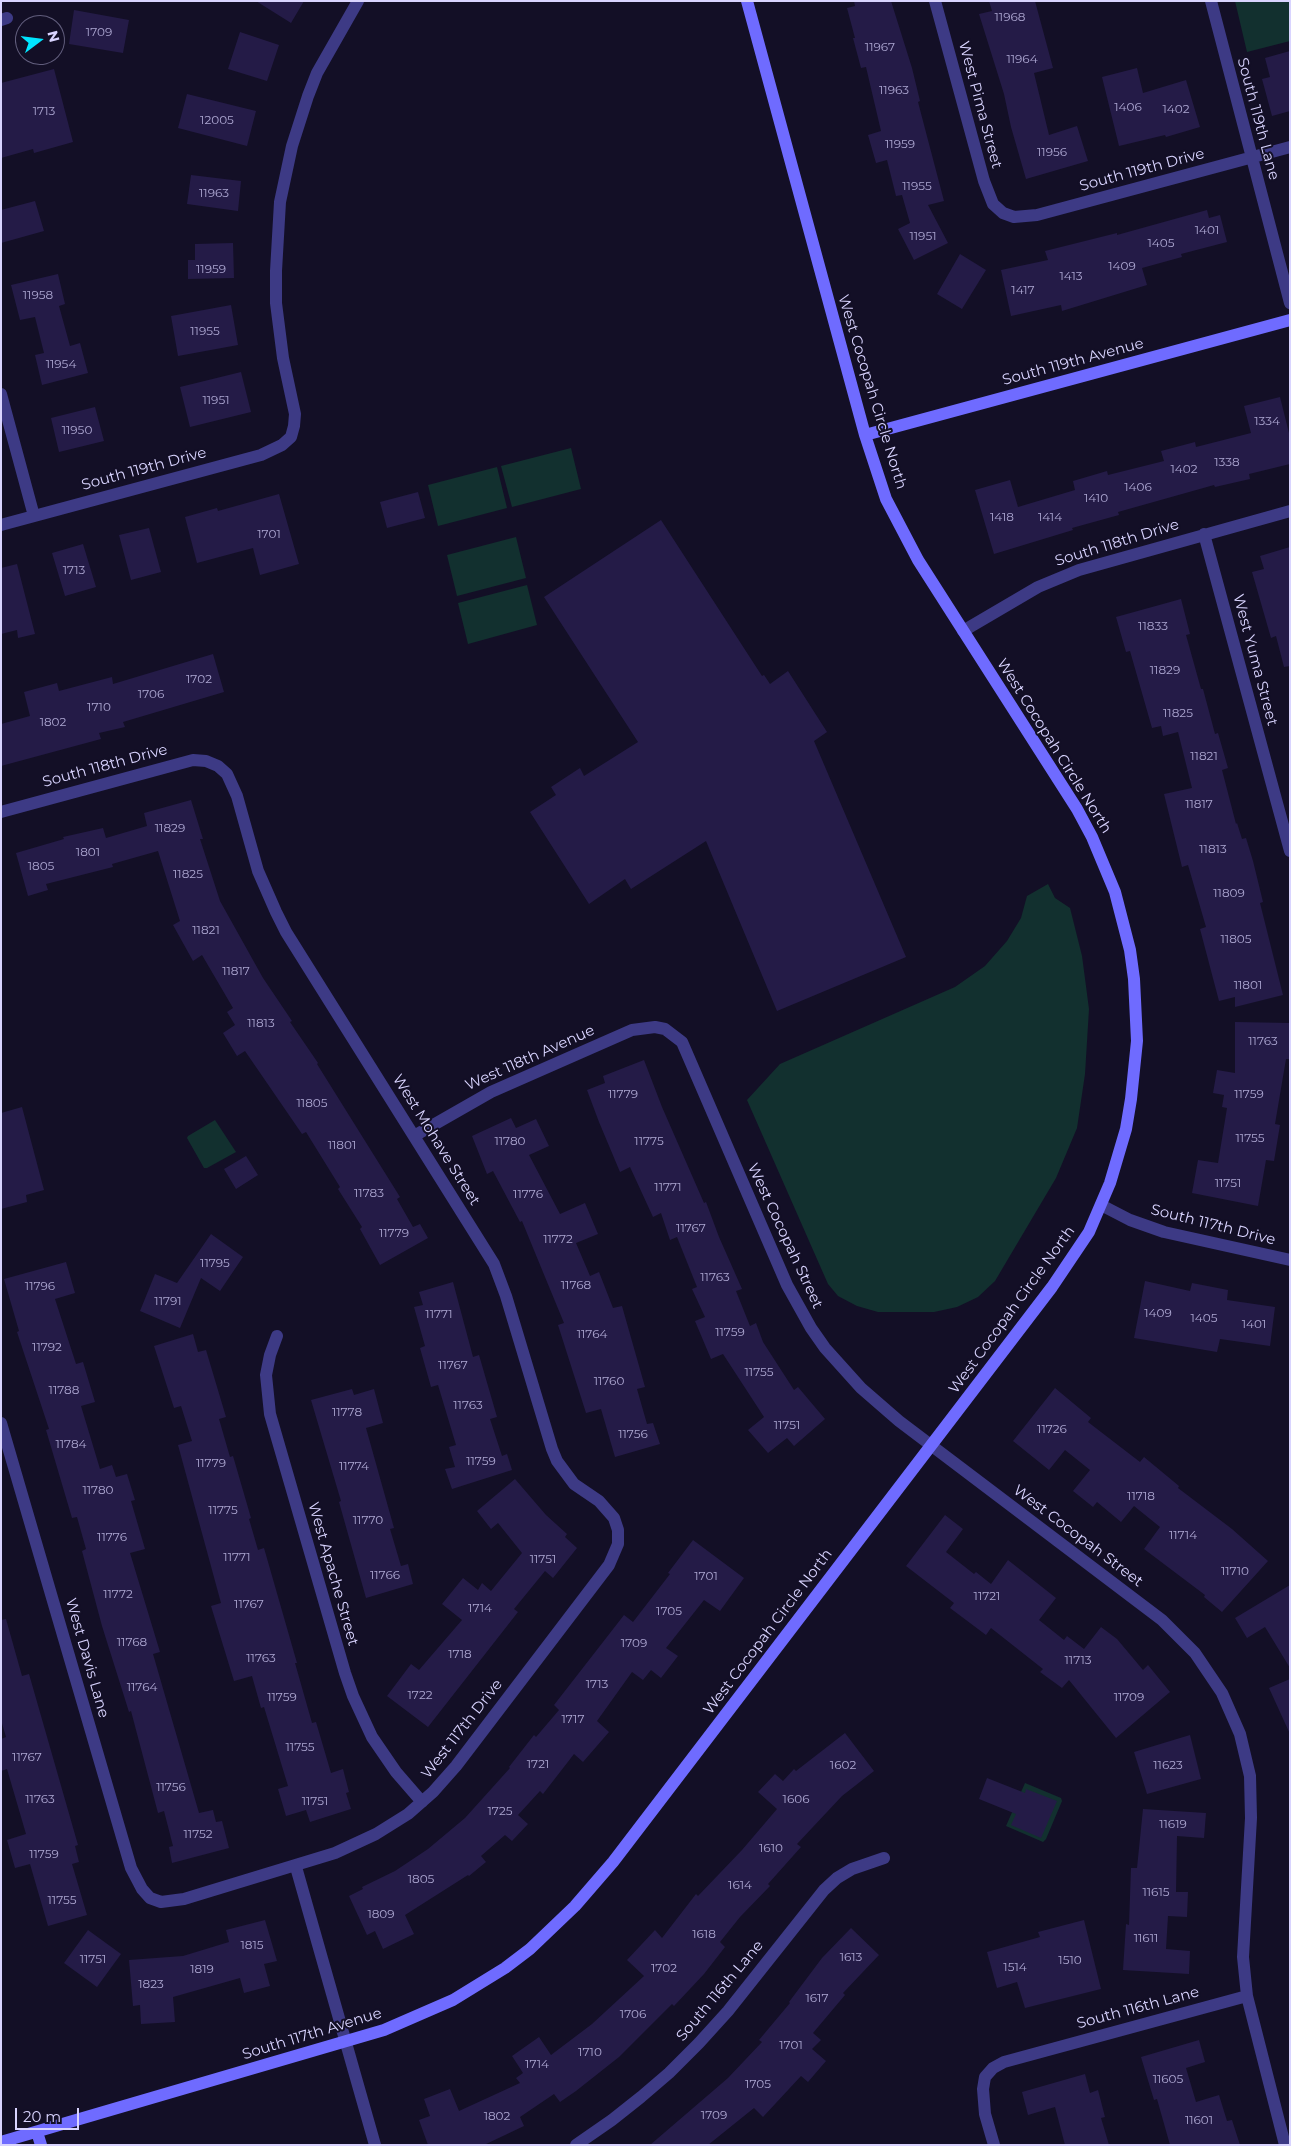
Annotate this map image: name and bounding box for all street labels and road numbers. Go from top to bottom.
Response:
street label: West Pima Street [954,39,1006,171]
street label: South 119th Lane [1233,56,1283,182]
street label: South 119th Drive [1078,145,1206,195]
street label: West Cocopah Circle North [834,292,910,492]
street label: South 119th Avenue [1000,334,1146,390]
street label: South 119th Drive [80,444,208,494]
street label: South 118th Drive [1053,516,1181,570]
street label: West Yuma Street [1229,592,1281,728]
street label: West Cocopah Circle North [993,655,1115,837]
street label: South 118th Drive [41,741,169,791]
street label: West 118th Avenue [463,1021,597,1095]
street label: West Mohave Street [388,1071,484,1209]
street label: West Cocopah Street [743,1161,827,1311]
street label: South 117th Drive [1149,1201,1277,1249]
street label: West Cocopah Circle North [945,1223,1079,1397]
street label: West Cocopah Street [1009,1481,1147,1591]
street label: West Apache Street [304,1500,362,1648]
street label: West Cocopah Circle North [700,1546,836,1718]
street label: West Davis Lane [61,1596,113,1720]
street label: West 117th Drive [418,1676,506,1782]
street label: South 116th Lane [673,1937,767,2045]
street label: South 116th Lane [1075,1983,1201,2033]
street label: South 117th Avenue [240,2004,384,2064]

